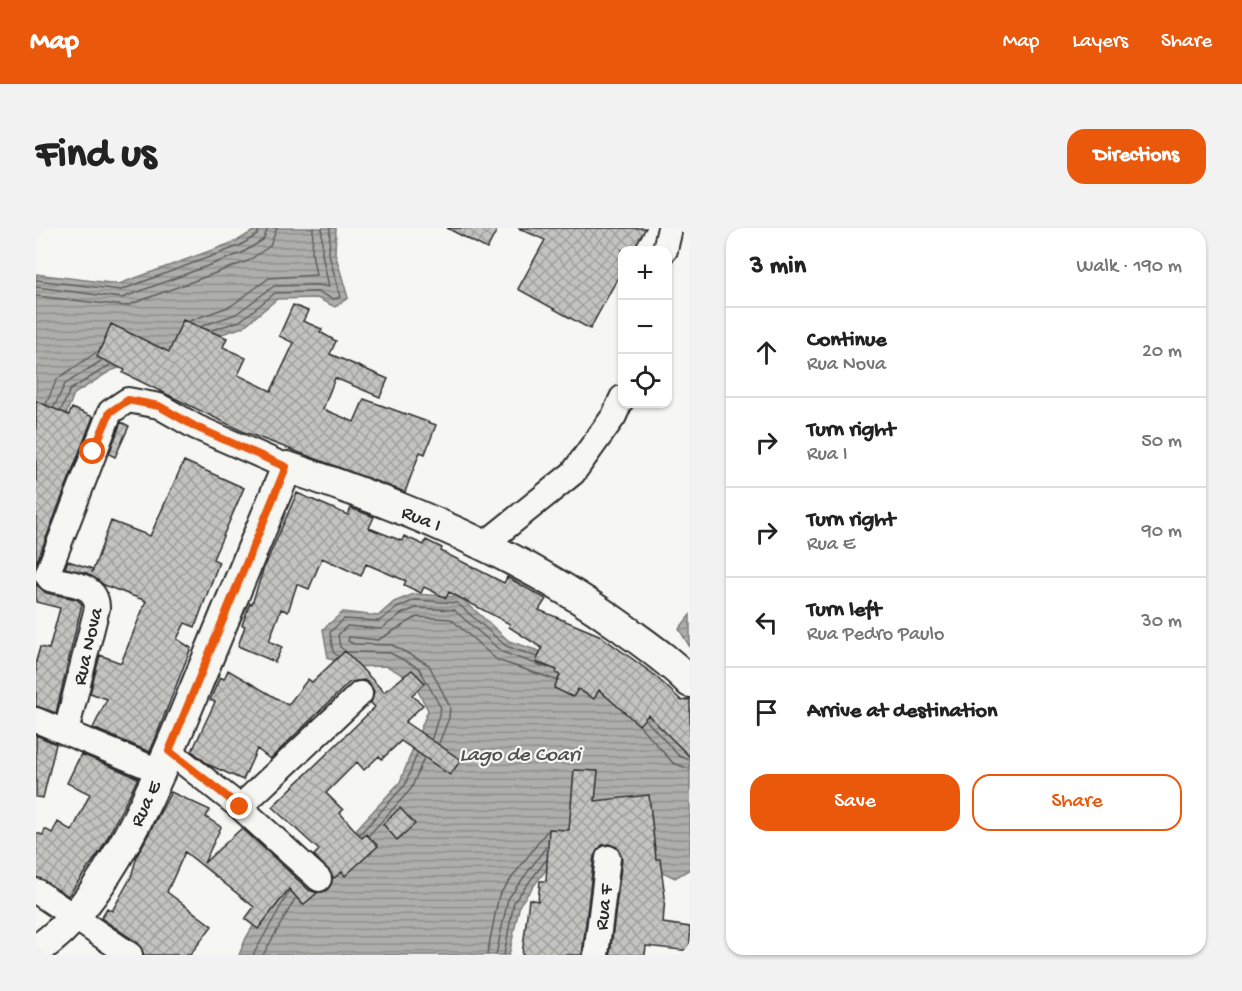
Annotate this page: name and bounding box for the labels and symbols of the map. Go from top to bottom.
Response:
route start [79,438,105,464]
street label: Rua I [398,502,444,538]
street label: Rua Nova [69,605,110,688]
water label: Lago de Coari [459,744,583,769]
street label: Rua E [127,776,168,831]
route end [226,793,252,819]
street label: Rua F [591,881,620,932]

